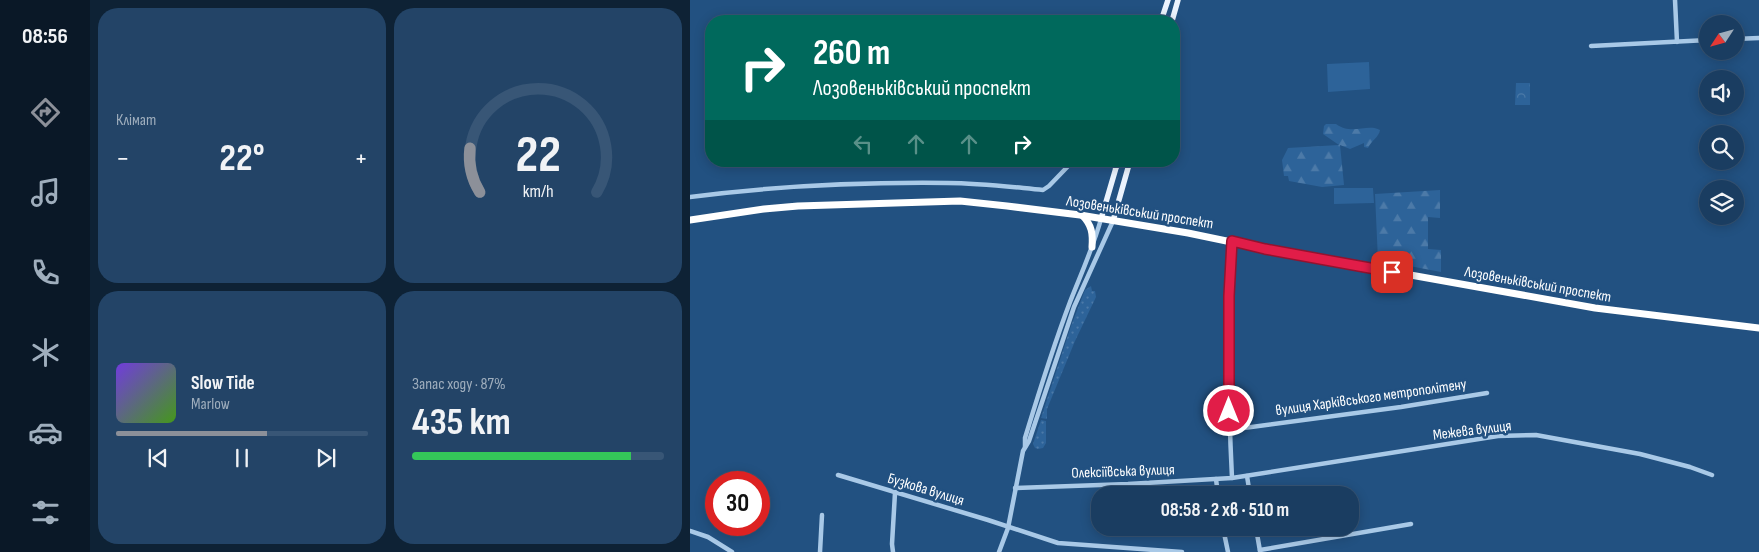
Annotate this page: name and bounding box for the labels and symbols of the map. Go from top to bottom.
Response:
north arrow [1699,15,1744,60]
street label: Лозовеньківський проспект [1064,191,1215,234]
pin [1371,251,1413,293]
street label: Лозовеньківський проспект [1462,262,1613,307]
street label: вулиця Харківського метрополітену [1274,375,1468,420]
position arrow [1202,384,1254,436]
street label: Межева вулиця [1432,416,1513,445]
street label: Олексіївська вулиця [1071,460,1175,483]
street label: Бузкова вулиця [885,469,967,510]
speed limit sign: 30 [705,471,770,536]

